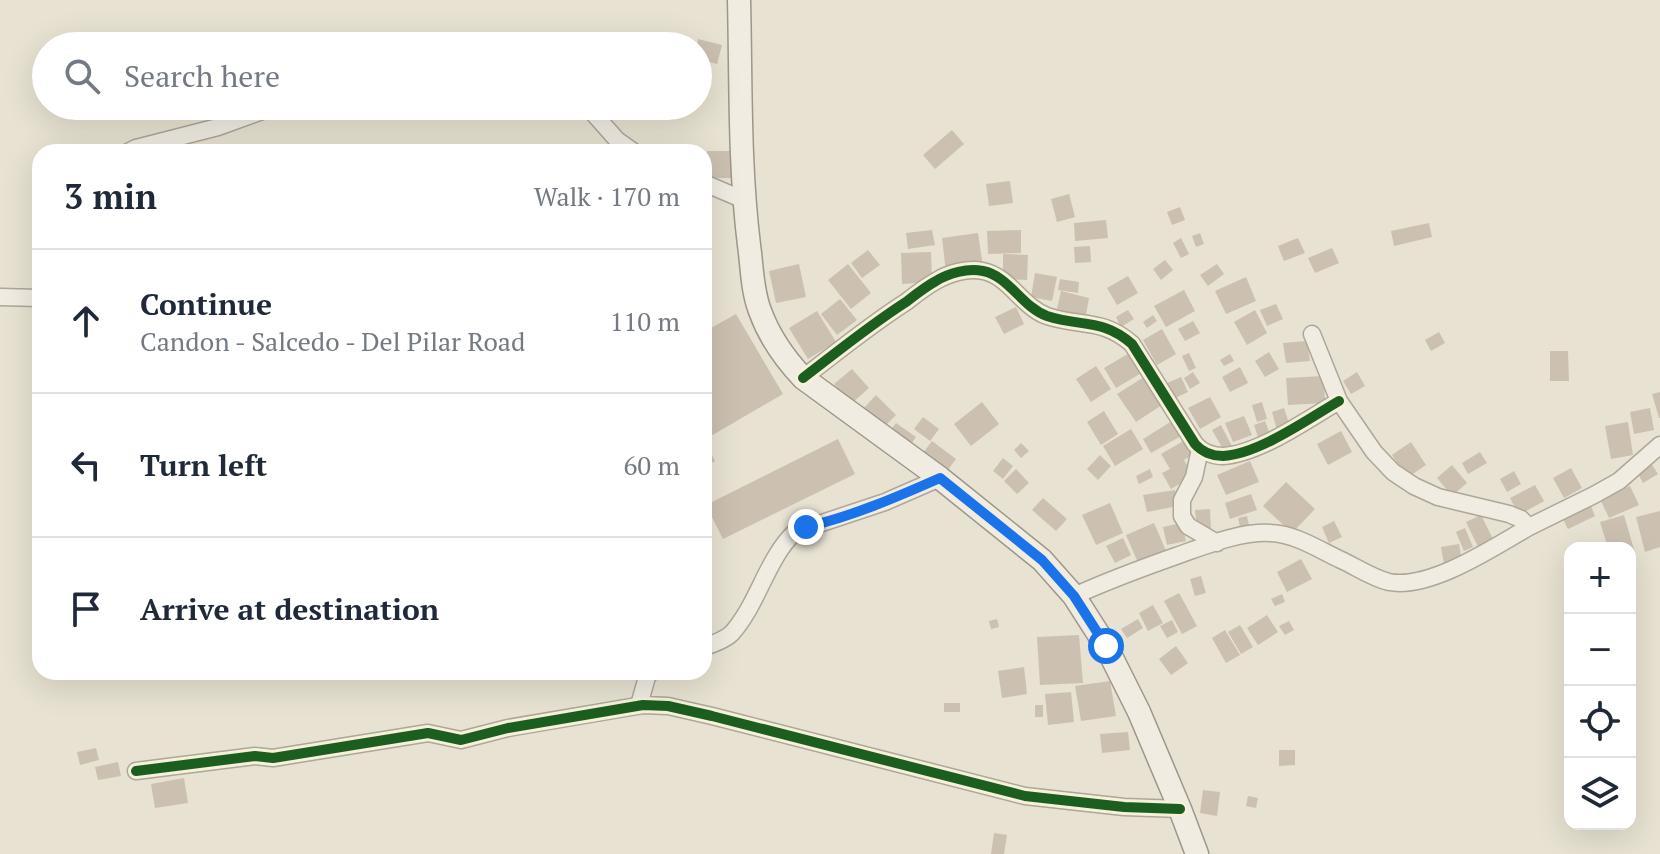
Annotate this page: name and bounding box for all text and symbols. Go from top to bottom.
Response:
search box [32,32,712,120]
icon: search [60,54,104,98]
text: Search here [124,56,280,96]
text: 3 min [64,174,157,219]
text: Walk · 170 m [534,179,680,213]
text: Continue [140,284,272,324]
icon: ahead [64,299,108,343]
text: 110 m [610,304,680,338]
text: Candon - Salcedo - Del Pilar Road [140,324,525,358]
icon: left [64,443,108,487]
text: Turn left [140,445,267,485]
text: 60 m [624,448,680,482]
route end [788,509,824,545]
map controls [1564,542,1636,830]
button: + [1564,542,1636,614]
icon: arrive [64,587,108,631]
text: Arrive at destination [140,589,439,629]
button: − [1564,614,1636,686]
route start [1088,628,1124,664]
button: locate [1564,686,1636,758]
button: layers [1564,758,1636,830]

